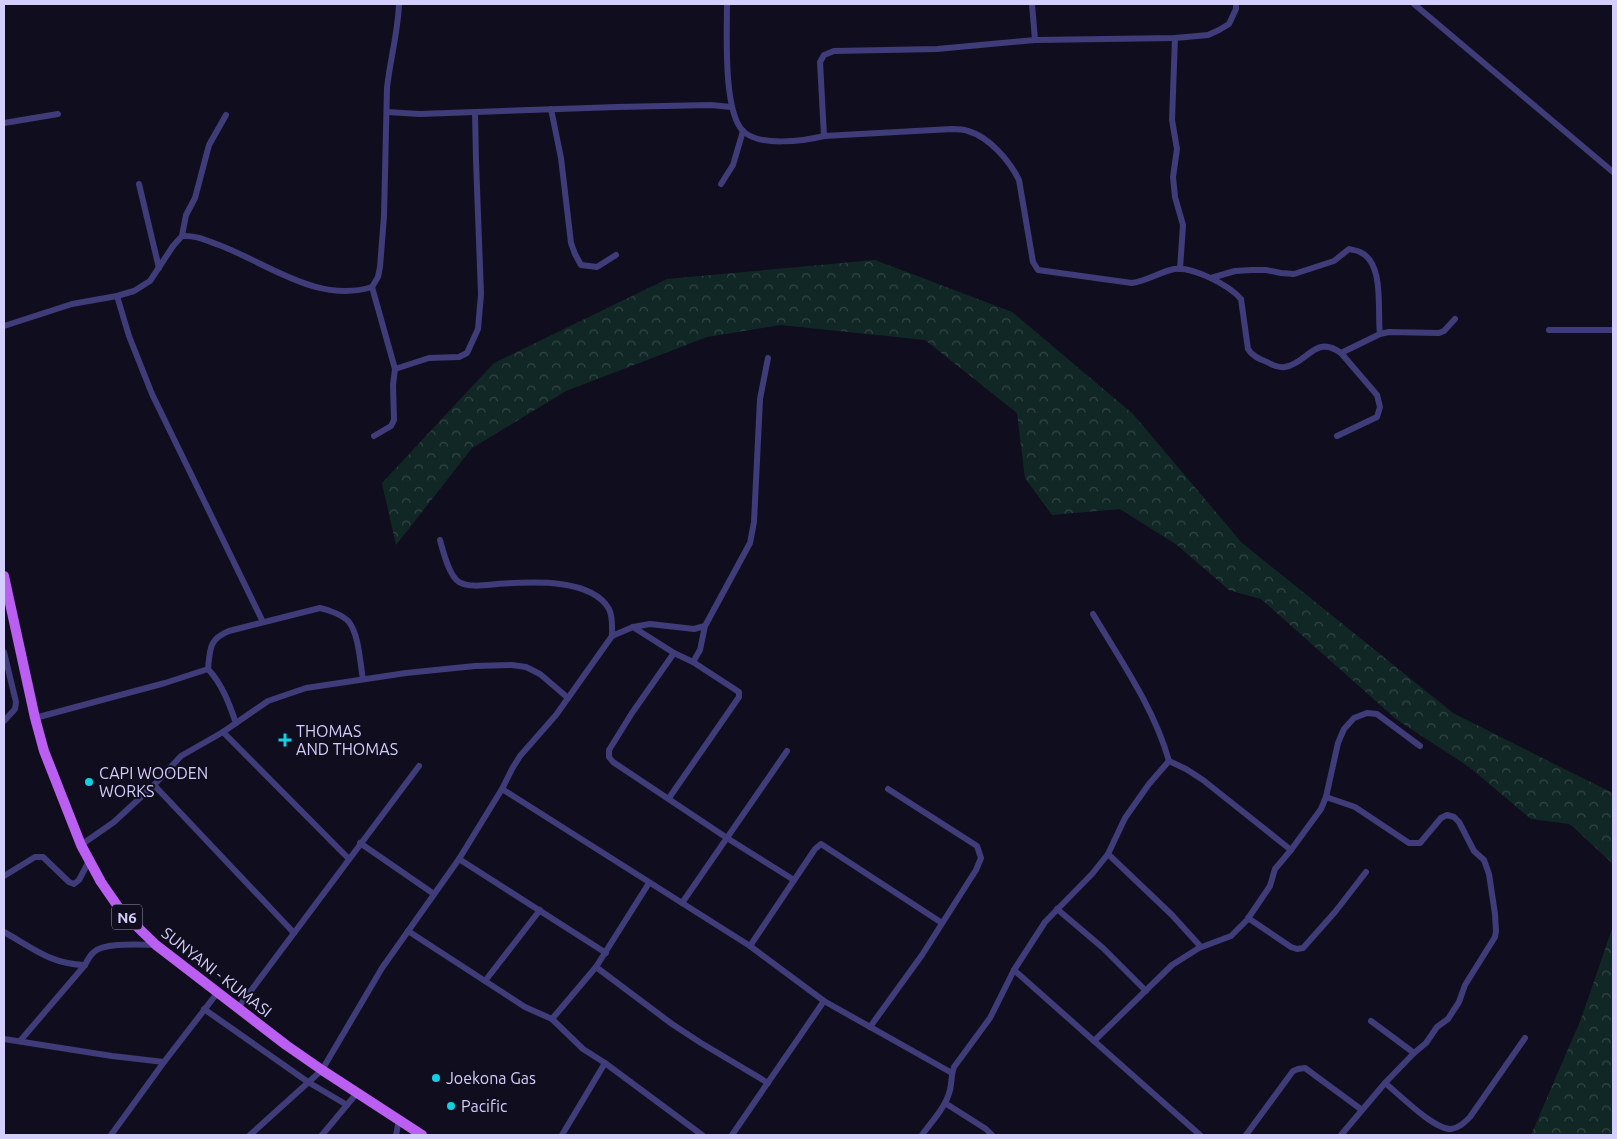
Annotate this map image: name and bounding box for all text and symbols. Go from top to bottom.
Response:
place label: THOMAS AND THOMAS [296,722,398,758]
marker: THOMAS AND THOMAS [278,733,292,747]
place label: CAPI WOODEN WORKS [99,764,208,800]
marker: CAPI WOODEN WORKS [83,776,95,788]
road number: N6 [112,904,142,930]
street label: SUNYANI - KUMASI [158,924,276,1020]
place label: Joekona Gas [446,1069,536,1087]
marker: Joekona Gas [430,1072,442,1084]
place label: Pacific [461,1097,508,1115]
marker: Pacific [445,1100,457,1112]

